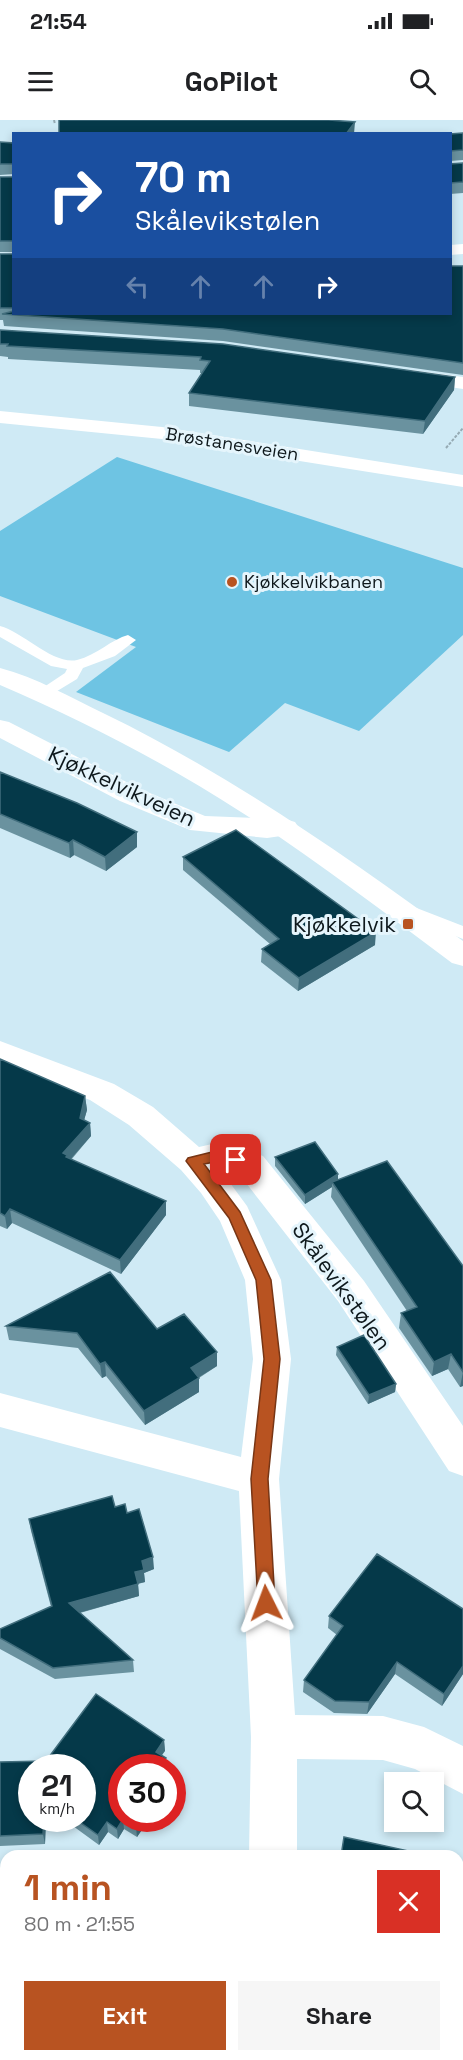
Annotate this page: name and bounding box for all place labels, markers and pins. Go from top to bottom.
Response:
place label: Kjøkkelvikbanen [244,570,383,593]
marker: Kjøkkelvikbanen [225,575,239,589]
place label: Kjøkkelvik [293,910,396,938]
marker: Kjøkkelvik [401,917,415,931]
pin [210,1134,261,1185]

